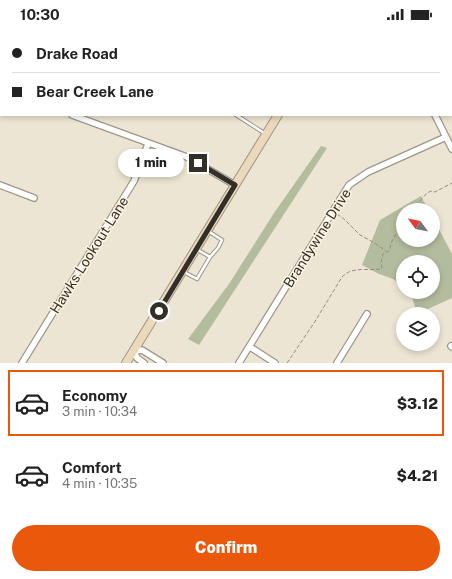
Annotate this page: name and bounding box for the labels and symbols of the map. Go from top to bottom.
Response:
callout: 1 min [118,149,184,177]
route end [189,154,207,172]
street label: Brandywine Drive [280,185,354,290]
street label: Hawks Lookout Lane [46,194,132,316]
north arrow [396,203,440,247]
route start [150,302,168,320]

